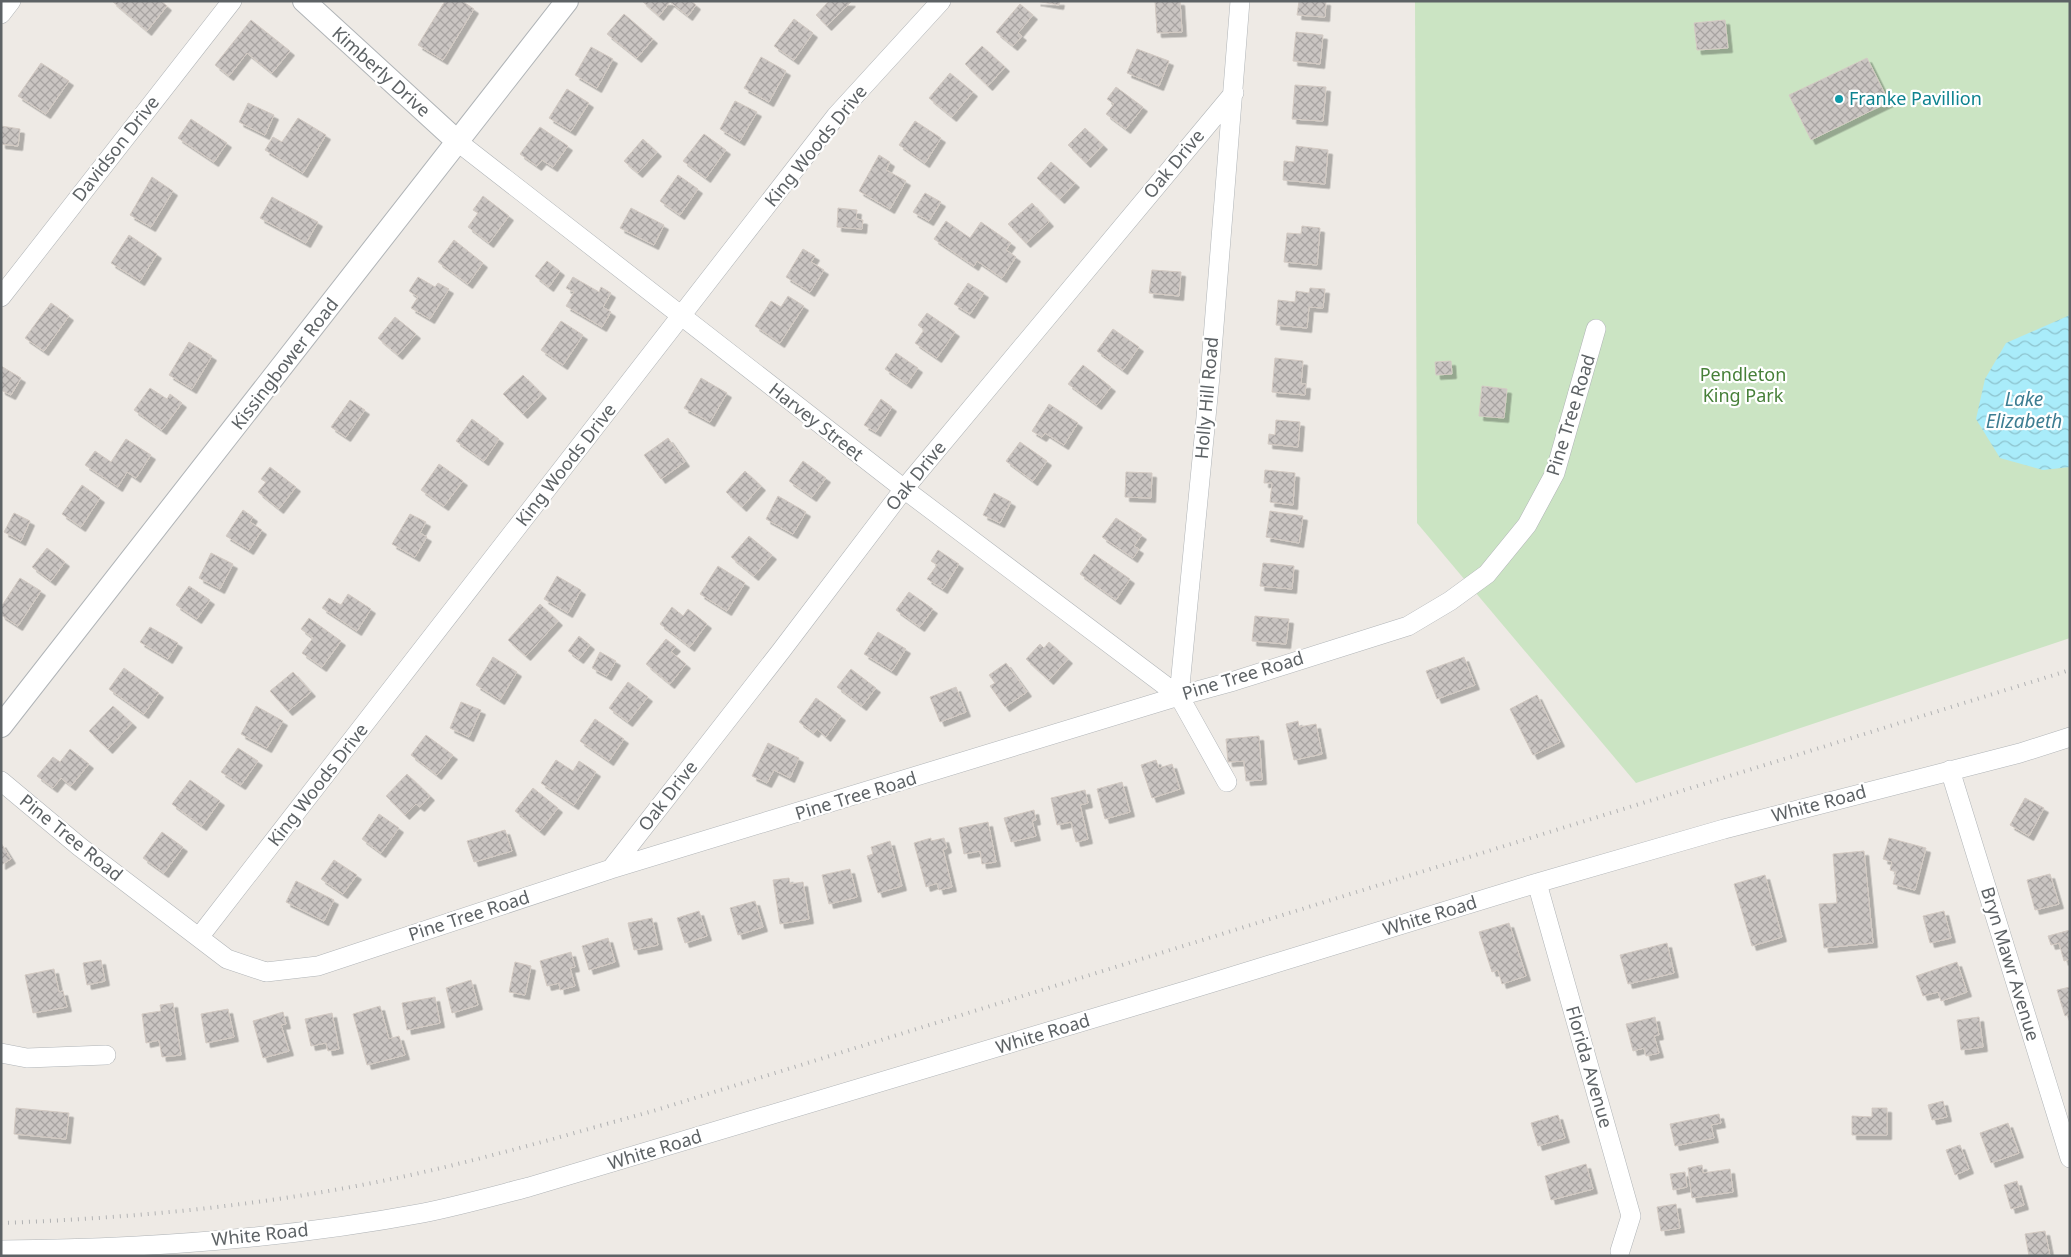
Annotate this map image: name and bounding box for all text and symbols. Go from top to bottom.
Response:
street label: Kimberly Drive [327,21,436,122]
street label: King Woods Drive [759,80,872,211]
place label: Franke Pavillion [1849,86,1982,110]
street label: Davidson Drive [66,91,164,206]
marker: Franke Pavillion [1833,93,1845,105]
street label: Oak Drive [1137,124,1209,203]
street label: Kissingbower Road [225,293,343,434]
street label: Holly Hill Road [1189,336,1223,460]
street label: Pine Tree Road [1540,351,1600,478]
park label: Pendleton King Park [1700,362,1786,407]
street label: Harvey Street [764,377,869,466]
water label: Lake Elizabeth [1986,386,2062,434]
street label: King Woods Drive [510,398,621,531]
street label: Oak Drive [880,436,951,515]
street label: Pine Tree Road [1179,645,1306,705]
street label: King Woods Drive [262,718,373,851]
street label: Oak Drive [632,755,702,835]
street label: Pine Tree Road [792,765,919,825]
street label: White Road [1769,779,1869,827]
street label: Pine Tree Road [15,788,128,886]
street label: Pine Tree Road [405,884,532,946]
street label: Bryn Mawr Avenue [1976,884,2046,1044]
street label: White Road [1380,889,1480,941]
street label: Florida Avenue [1561,1003,1619,1131]
street label: White Road [993,1007,1093,1059]
street label: White Road [605,1123,705,1175]
street label: White Road [210,1217,309,1251]

